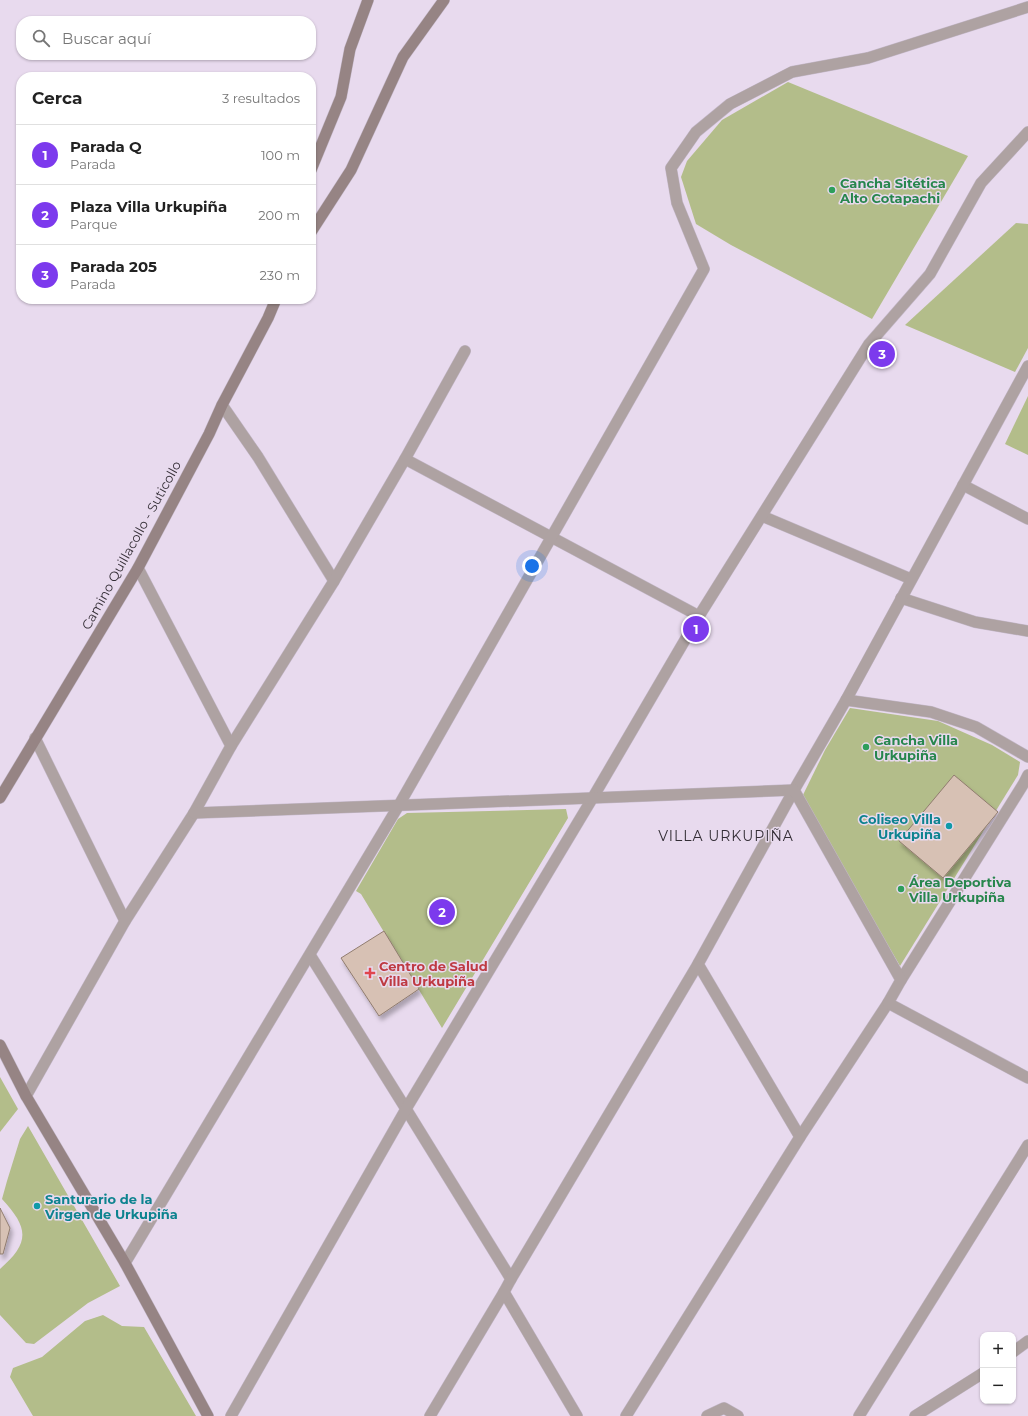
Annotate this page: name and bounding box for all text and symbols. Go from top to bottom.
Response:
search box [16,16,316,60]
icon: search [30,27,52,49]
text: Buscar aquí [62,29,151,48]
text: Cerca [32,88,82,108]
text: 3 resultados [222,90,300,106]
text: Parada Q [70,137,142,156]
text: 1 [42,147,48,163]
text: 100 m [261,147,300,163]
text: Parada [70,156,116,172]
place label: Cancha Sitética Alto Cotapachi [839,175,946,206]
marker: Cancha Sitética Alto Cotapachi [827,185,837,195]
text: Plaza Villa Urkupiña [70,197,227,216]
text: 2 [41,207,49,223]
text: 200 m [258,207,300,223]
text: Parque [70,216,117,232]
text: Parada 205 [70,257,157,276]
text: 3 [41,267,49,283]
text: 230 m [259,267,300,283]
text: Parada [70,276,116,292]
pin: 3 [869,339,895,369]
street label: Camino Quillacollo - Suticollo [78,458,184,632]
your location [522,556,542,576]
pin: 1 [683,614,709,644]
place label: Cancha Villa Urkupiña [874,732,958,763]
marker: Cancha Villa Urkupiña [861,742,871,752]
place label: Coliseo Villa Urkupiña [859,811,941,842]
marker: Coliseo Villa Urkupiña [944,821,954,831]
district label: VILLA URKUPIÑA [658,827,794,845]
place label: Área Deportiva Villa Urkupiña [908,874,1011,905]
marker: Área Deportiva Villa Urkupiña [896,884,906,894]
pin: 2 [429,897,455,927]
place label: Centro de Salud Villa Urkupiña [378,958,488,989]
marker: Centro de Salud Villa Urkupiña [364,967,376,979]
place label: Santurario de la Virgen de Urkupiña [44,1191,178,1222]
marker: Santurario de la Virgen de Urkupiña [32,1201,42,1211]
map controls [980,1332,1016,1404]
button: + [980,1332,1016,1368]
button: − [980,1368,1016,1404]

